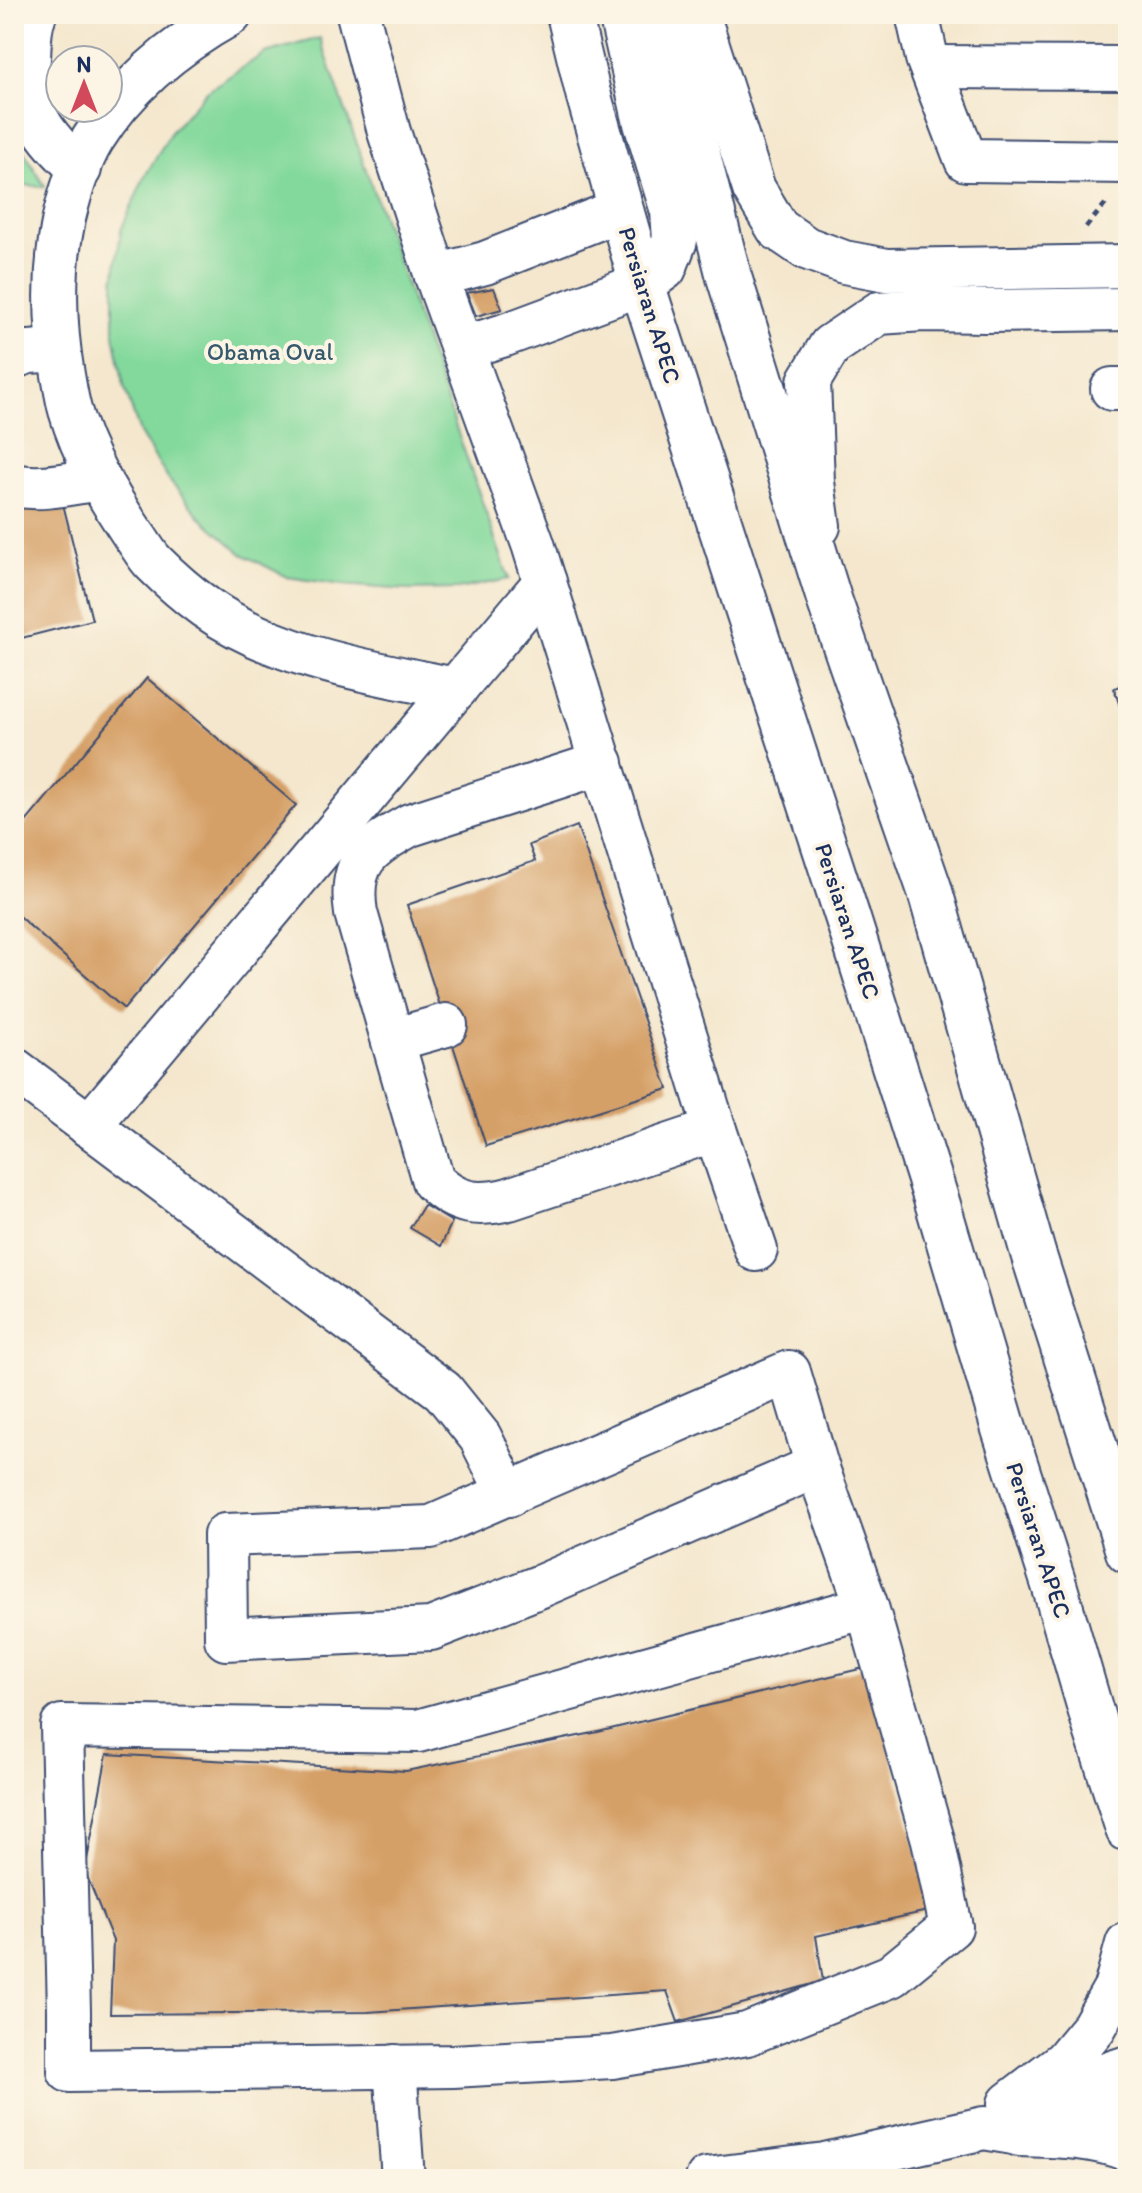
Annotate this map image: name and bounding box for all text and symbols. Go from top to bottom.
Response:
north arrow [44,44,124,124]
text: N [77,51,91,78]
street label: Persiaran APEC [612,223,688,387]
park label: Obama Oval [207,337,334,366]
street label: Persiaran APEC [809,839,887,1003]
street label: Persiaran APEC [1000,1458,1078,1622]

